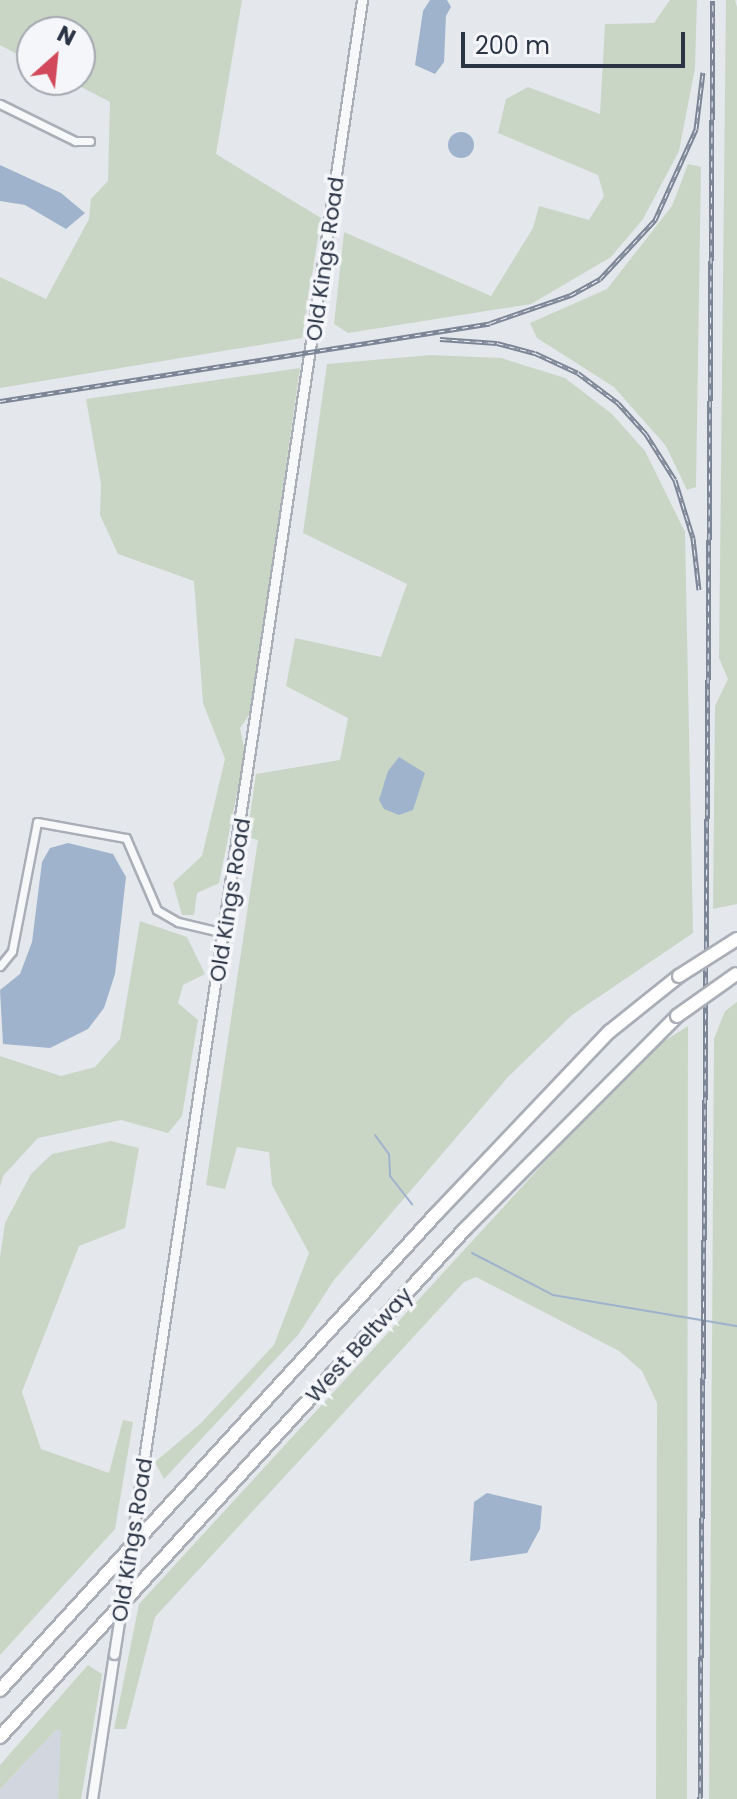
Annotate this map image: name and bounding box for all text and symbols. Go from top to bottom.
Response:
north arrow [16,16,96,96]
scale bar [465,16,689,66]
text: N [52,18,81,54]
text: 200 m [475,29,550,62]
street label: Old Kings Road [300,175,350,343]
street label: Old Kings Road [204,816,256,984]
street label: West Beltway [300,1282,418,1408]
street label: Old Kings Road [106,1456,158,1624]

